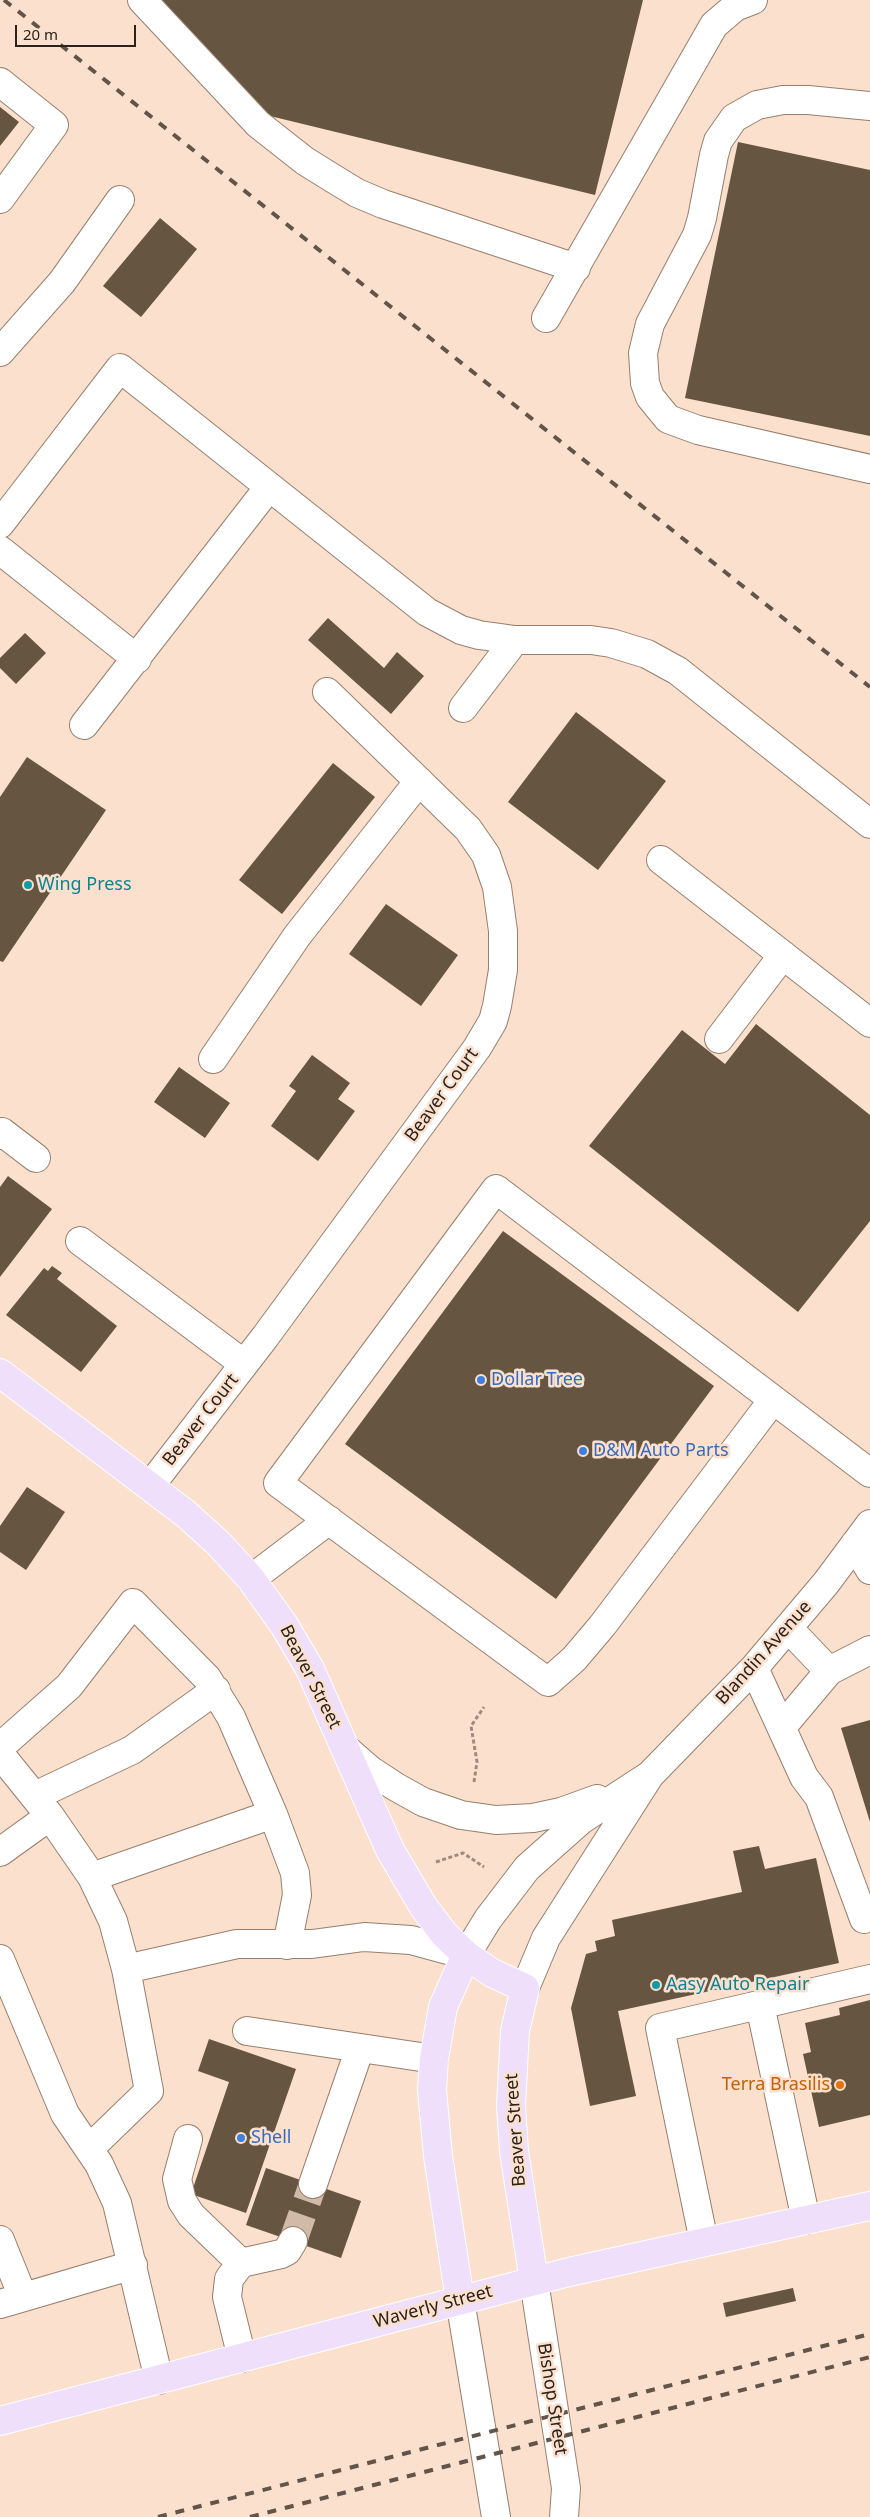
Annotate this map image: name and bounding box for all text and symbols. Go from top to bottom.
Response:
scale bar [18,15,139,47]
text: 20 m [23,24,58,44]
place label: Wing Press [38,874,132,896]
marker: Wing Press [22,879,34,891]
street label: Beaver Court [401,1044,483,1146]
place label: Dollar Tree [491,1369,583,1391]
street label: Beaver Court [158,1370,244,1470]
marker: Dollar Tree [475,1374,487,1386]
place label: D&M Auto Parts [593,1440,729,1462]
marker: D&M Auto Parts [577,1445,589,1457]
street label: Blandin Avenue [712,1597,816,1709]
street label: Beaver Street [275,1621,345,1733]
place label: Aasy Auto Repair [666,1974,809,1996]
marker: Aasy Auto Repair [650,1979,662,1991]
street label: Beaver Street [501,2073,531,2187]
place label: Terra Brasilis [722,2074,830,2096]
marker: Terra Brasilis [834,2079,846,2091]
place label: Shell [251,2127,291,2149]
marker: Shell [235,2132,247,2144]
street label: Waverly Street [371,2281,495,2333]
street label: Bishop Street [532,2342,572,2456]

